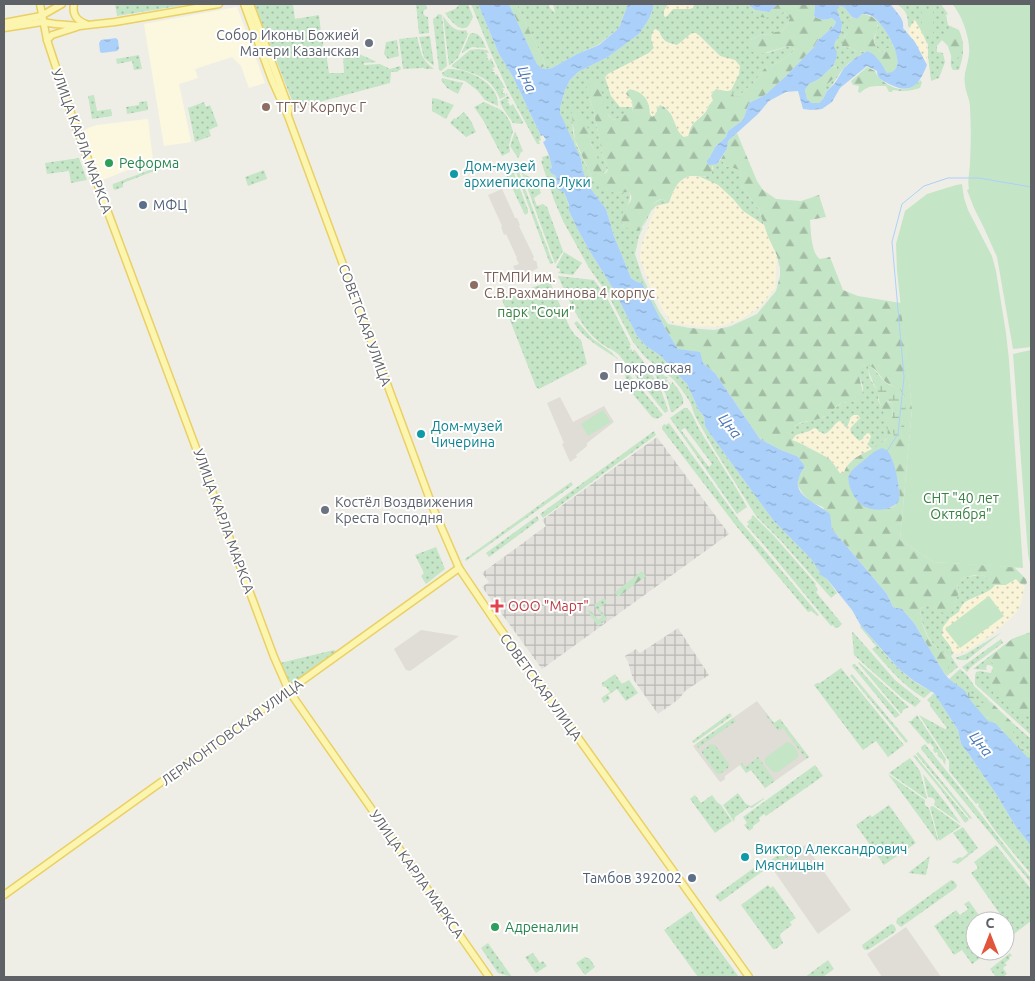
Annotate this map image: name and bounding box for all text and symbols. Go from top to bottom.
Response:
place label: Собор Иконы Божией Матери Казанская [216,27,359,59]
marker: Собор Иконы Божией Матери Казанская [363,37,375,49]
water label: Цна [515,63,540,94]
street label: УЛИЦА КАРЛА МАРКСА [48,66,116,216]
place label: ТГТУ Корпус Г [276,99,366,115]
marker: ТГТУ Корпус Г [260,101,272,113]
place label: Реформа [119,155,179,171]
marker: Реформа [103,157,115,169]
place label: Дом-музей архиепископа Луки [464,158,591,190]
marker: Дом-музей архиепископа Луки [448,168,460,180]
place label: МФЦ [153,197,187,213]
marker: МФЦ [137,199,149,211]
street label: СОВЕТСКАЯ УЛИЦА [335,262,395,388]
place label: ТГМПИ им. С.В.Рахманинова 4 корпус [484,269,655,301]
marker: ТГМПИ им. С.В.Рахманинова 4 корпус [468,279,480,291]
park label: парк "Сочи" [497,304,575,320]
place label: Покровская церковь [614,360,692,392]
marker: Покровская церковь [598,370,610,382]
water label: Цна [715,410,745,441]
place label: Дом-музей Чичерина [431,418,503,450]
marker: Дом-музей Чичерина [415,428,427,440]
street label: УЛИЦА КАРЛА МАРКСА [190,446,258,596]
park label: СНТ "40 лет Октября" [923,490,999,522]
place label: Костёл Воздвижения Креста Господня [335,494,473,526]
marker: Костёл Воздвижения Креста Господня [319,504,331,516]
place label: ООО "Март" [508,598,589,614]
marker: ООО "Март" [490,599,504,613]
street label: СОВЕТСКАЯ УЛИЦА [497,630,585,744]
street label: ЛЕРМОНТОВСКАЯ УЛИЦА [158,675,306,789]
water label: Цна [966,728,996,759]
street label: УЛИЦА КАРЛА МАРКСА [367,807,467,941]
place label: Виктор Александрович Мясницын [755,841,907,873]
marker: Виктор Александрович Мясницын [739,851,751,863]
place label: Тамбов 392002 [583,870,682,886]
marker: Тамбов 392002 [686,872,698,884]
north arrow [965,911,1015,961]
text: С [986,915,995,931]
place label: Адреналин [505,919,579,935]
marker: Адреналин [489,921,501,933]

